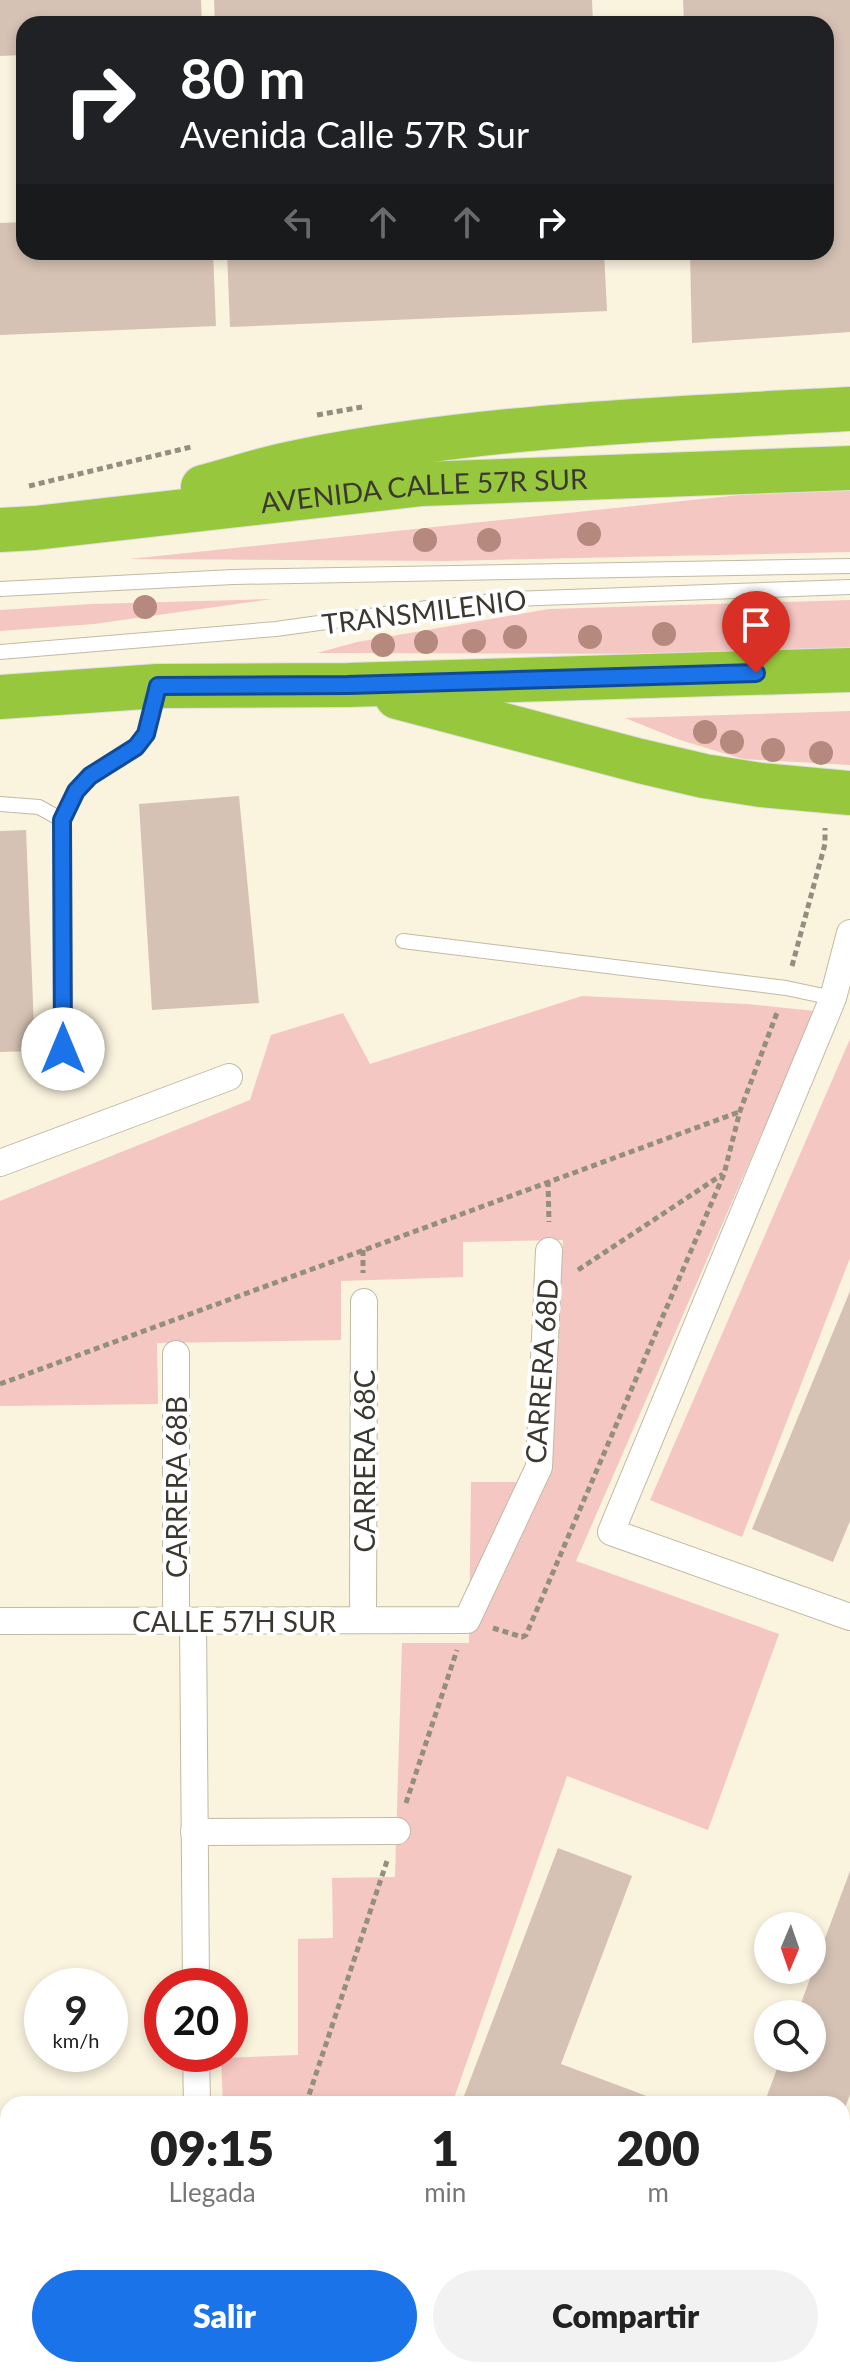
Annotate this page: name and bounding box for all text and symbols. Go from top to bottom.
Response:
text: 80 m [180,44,305,111]
icon: right [48,48,152,152]
text: Avenida Calle 57R Sur [180,112,529,156]
icon: left [277,200,321,244]
icon: ahead [361,200,405,244]
icon: ahead [445,200,489,244]
icon: right [529,200,573,244]
street label: AVENIDA CALLE 57R SUR [258,461,589,519]
street label: TRANSMILENIO [320,582,528,640]
pin [722,591,790,673]
icon: arrive [734,603,778,647]
position arrow [21,1007,105,1091]
street label: CARRERA 68D [518,1277,564,1465]
street label: CARRERA 68C [347,1369,381,1552]
street label: CARRERA 68B [159,1396,193,1578]
street label: CALLE 57H SUR [132,1604,337,1638]
north arrow [754,1912,826,1984]
map controls [754,1912,826,2072]
speed limit sign: 20 [144,1968,248,2072]
text: 9 [64,1986,88,2034]
button: search [754,2000,826,2072]
text: km/h [53,2028,99,2052]
text: 09:15 [150,2119,274,2176]
text: 1 [431,2119,459,2176]
text: 200 [616,2119,700,2176]
text: Llegada [169,2176,256,2208]
text: min [424,2176,466,2208]
text: m [647,2176,669,2208]
button: Salir [32,2270,417,2362]
button: Compartir [433,2270,818,2362]

